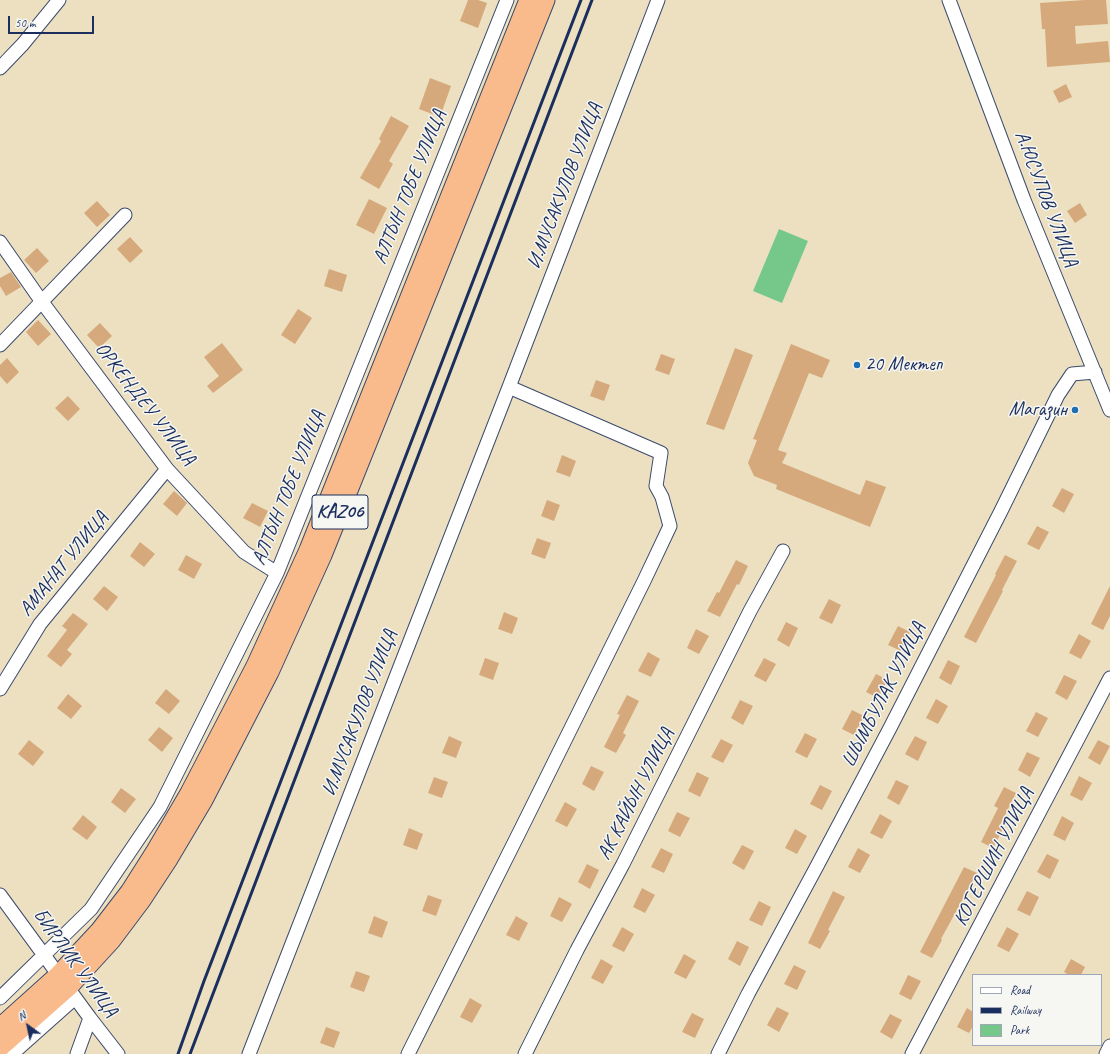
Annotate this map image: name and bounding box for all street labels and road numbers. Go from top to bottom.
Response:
street label: И.МУСАКУЛОВ УЛИЦА [522,100,608,272]
street label: АЛТЫН ТОБЕ УЛИЦА [368,107,452,267]
street label: А.ЮСУПОВ УЛИЦА [1009,128,1083,270]
street label: ОРКЕНДЕУ УЛИЦА [89,338,201,470]
street label: АЛТЫН ТОБЕ УЛИЦА [247,408,331,568]
road number: KАZ06 [312,495,368,529]
street label: АМАНАТ УЛИЦА [14,507,114,621]
street label: ШЫМБУЛАК УЛИЦА [837,619,931,771]
street label: И.МУСАКУЛОВ УЛИЦА [317,627,403,799]
street label: АК КАЙЫН УЛИЦА [592,724,680,864]
street label: КОГЕРШИН УЛИЦА [949,784,1039,930]
street label: БИРЛИК УЛИЦА [27,904,123,1022]

